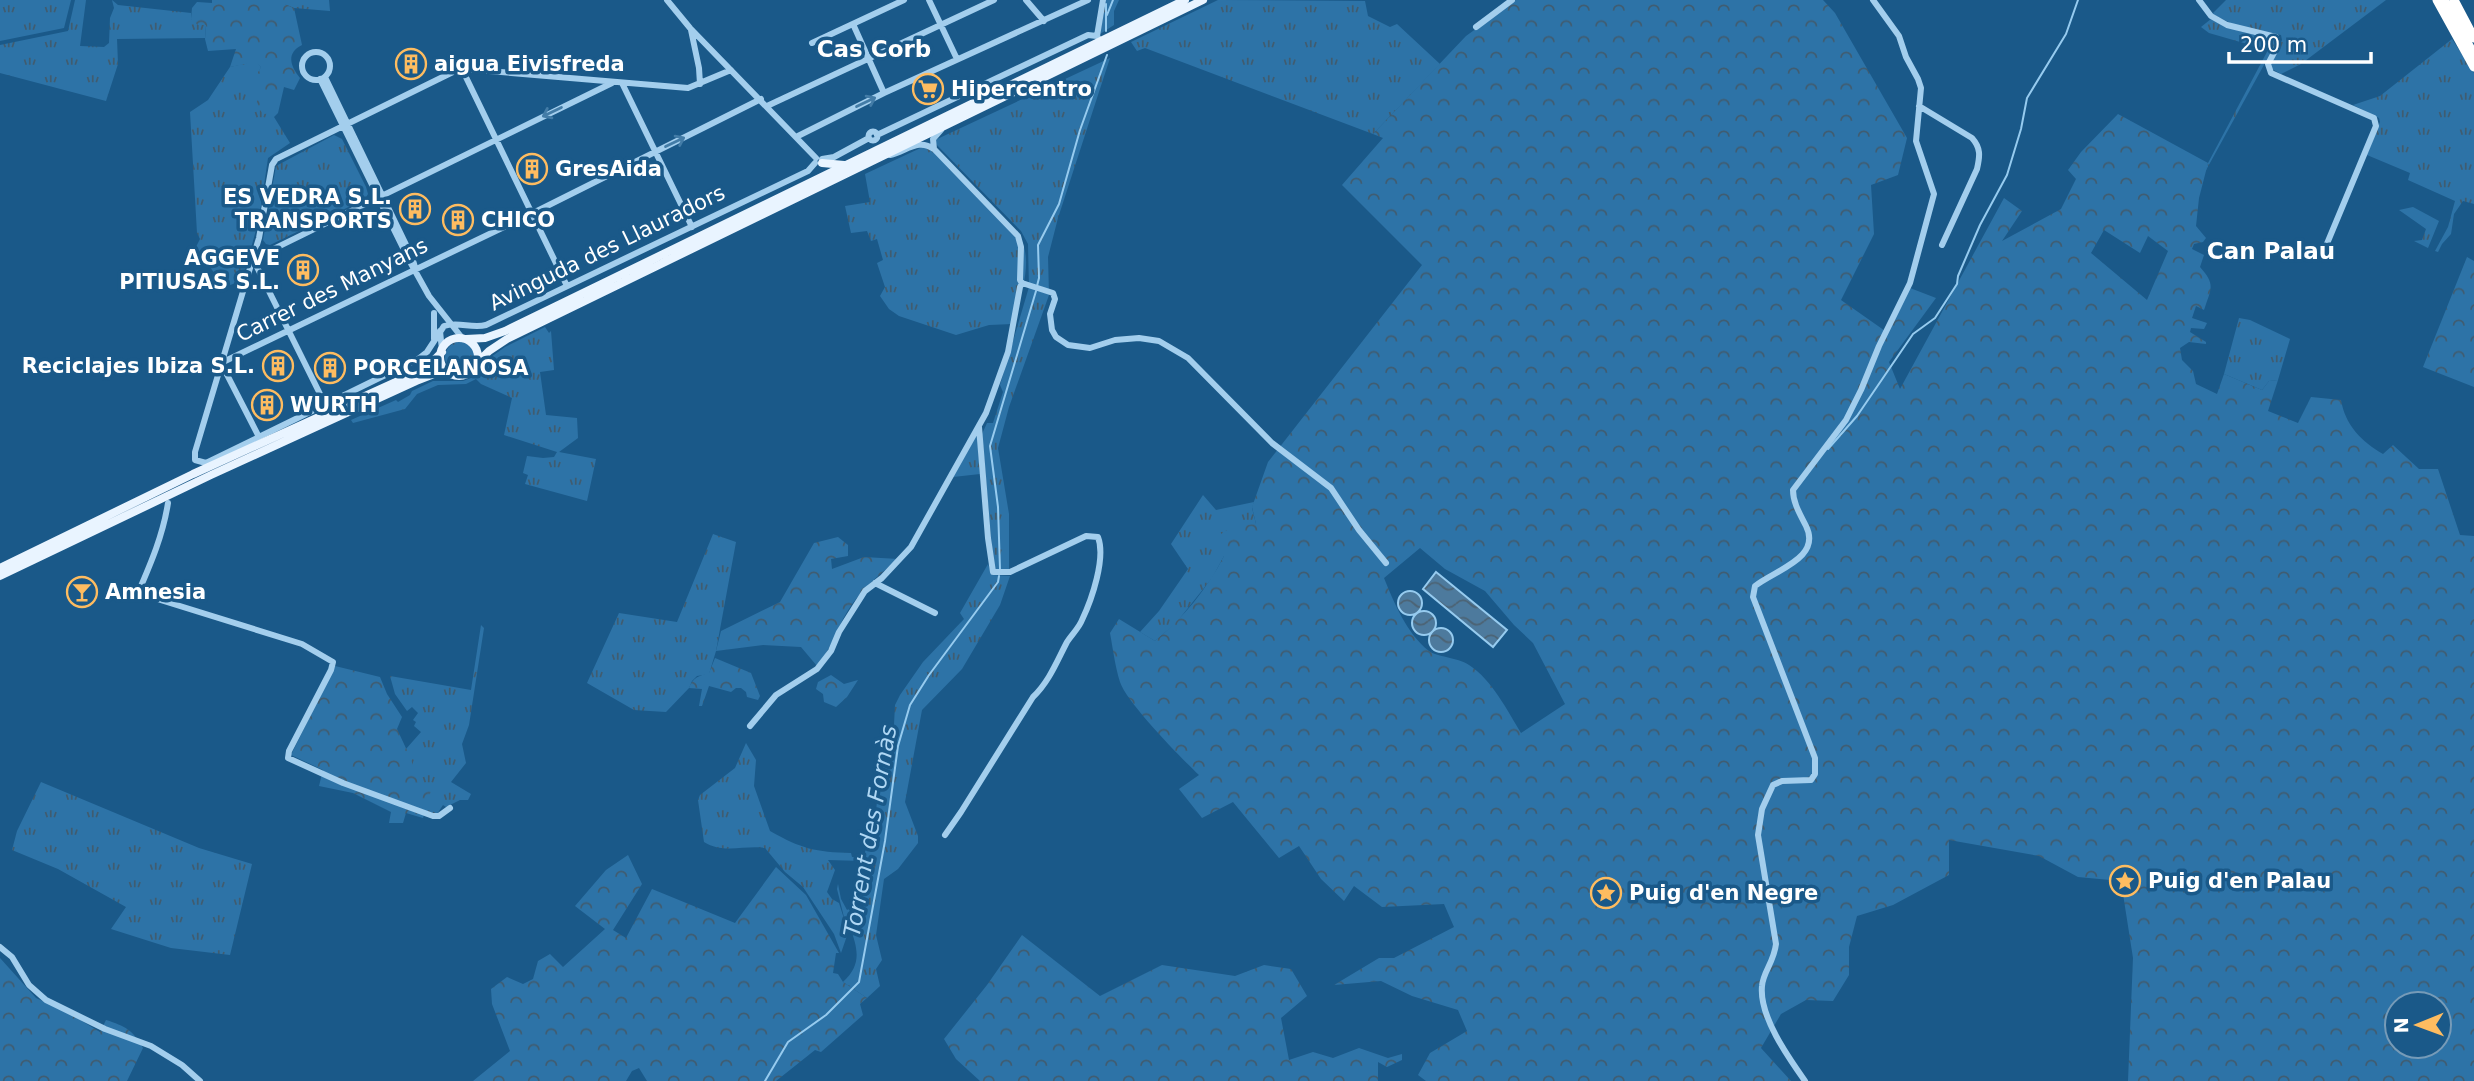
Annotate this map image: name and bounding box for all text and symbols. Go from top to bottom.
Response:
scale bar [2229,21,2371,65]
text: 200 m [2240,33,2307,57]
district label: Cas Corb [817,36,931,62]
building icon: aigua Eivisfreda [394,47,428,81]
place label: aigua Eivisfreda [434,52,625,76]
supermarket icon: Hipercentro [911,72,945,106]
place label: Hipercentro [951,77,1092,101]
one-way arrow [855,95,876,108]
one-way arrow [542,106,563,119]
one-way arrow [664,134,685,148]
building icon: GresAida [515,152,549,186]
place label: GresAida [555,157,662,181]
street label: Avinguda des Llauradors [485,180,729,316]
place label: ES VEDRA S.L. TRANSPORTS [223,185,392,233]
building icon: ES VEDRA S.L. TRANSPORTS [398,192,432,226]
building icon: CHICO [441,203,475,237]
place label: CHICO [481,208,555,232]
street label: Carrer des Manyans [232,233,432,347]
district label: Can Palau [2207,238,2335,264]
place label: AGGEVE PITIUSAS S.L. [119,246,280,294]
building icon: AGGEVE PITIUSAS S.L. [286,253,320,287]
building icon: Reciclajes Ibiza S.L. [261,349,295,383]
building icon: PORCELANOSA [313,351,347,385]
place label: Reciclajes Ibiza S.L. [22,354,255,378]
place label: PORCELANOSA [353,356,529,380]
building icon: WURTH [250,388,284,422]
place label: WURTH [290,393,377,417]
bar icon: Amnesia [65,575,99,609]
place label: Amnesia [105,580,206,604]
water label: Torrent des Fornàs [839,723,901,939]
place icon: Puig d'en Palau [2108,864,2142,898]
place label: Puig d'en Palau [2148,869,2331,893]
place icon: Puig d'en Negre [1589,876,1623,910]
place label: Puig d'en Negre [1629,881,1818,905]
north arrow [2383,990,2453,1060]
text: N [2390,1017,2412,1033]

